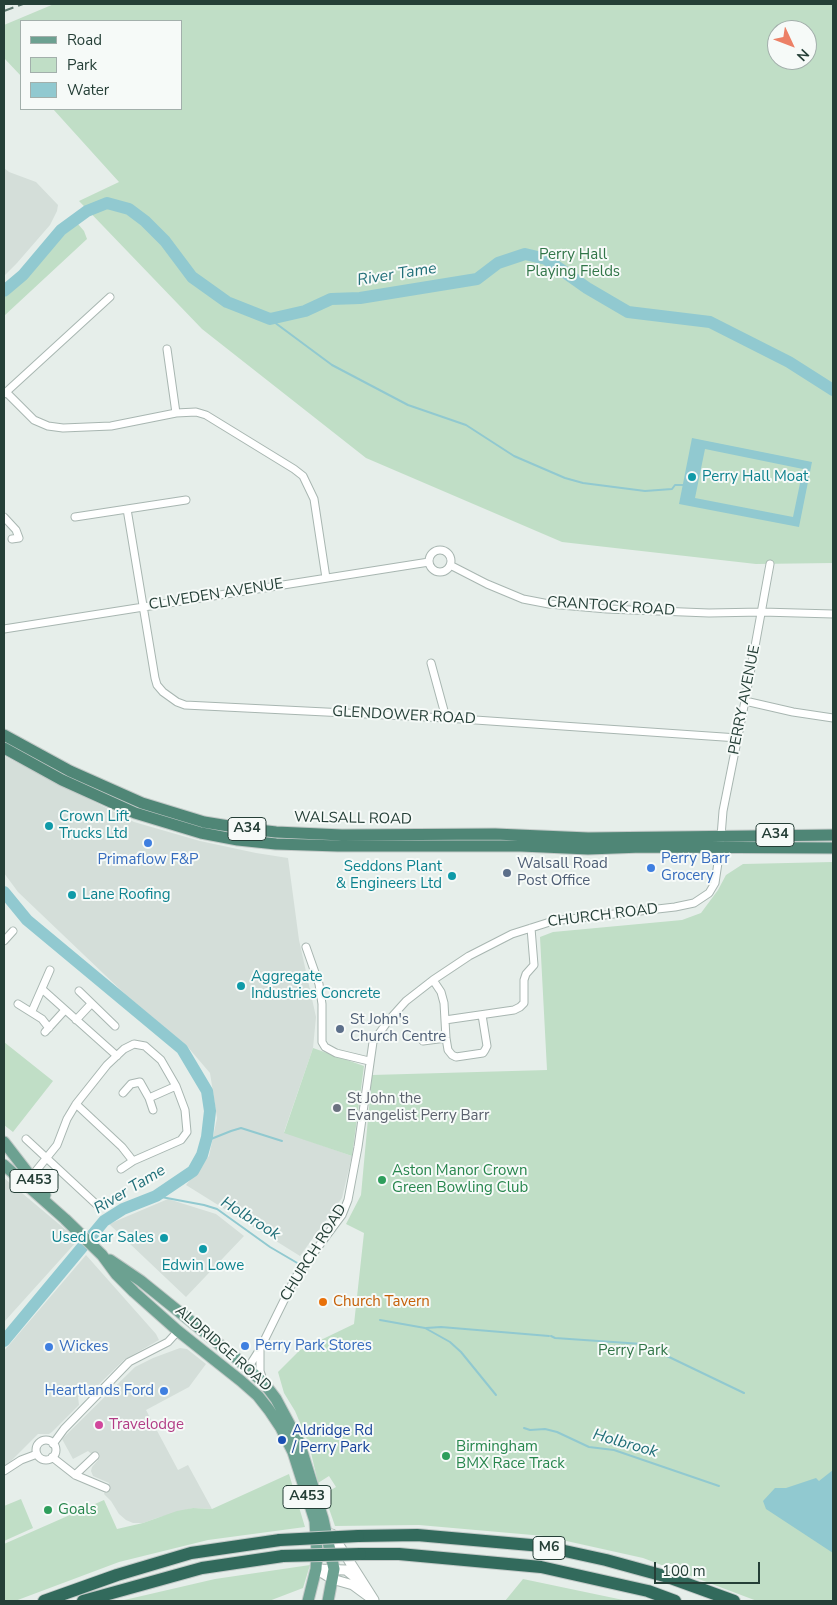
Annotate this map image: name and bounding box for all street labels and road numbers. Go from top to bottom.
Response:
street label: CLIVEDEN AVENUE [147,575,285,615]
street label: CRANTOCK ROAD [546,594,676,620]
street label: PERRY AVENUE [726,644,764,756]
street label: GLENDOWER ROAD [332,703,476,729]
street label: WALSALL ROAD [294,809,412,829]
road number: A34 [228,818,266,841]
road number: A34 [756,824,794,846]
street label: CHURCH ROAD [547,900,659,932]
road number: A453 [10,1170,58,1192]
street label: CHURCH ROAD [277,1201,351,1305]
street label: ALDRIDGE ROAD [171,1302,275,1396]
road number: A453 [283,1485,331,1508]
road number: M6 [533,1536,565,1560]

